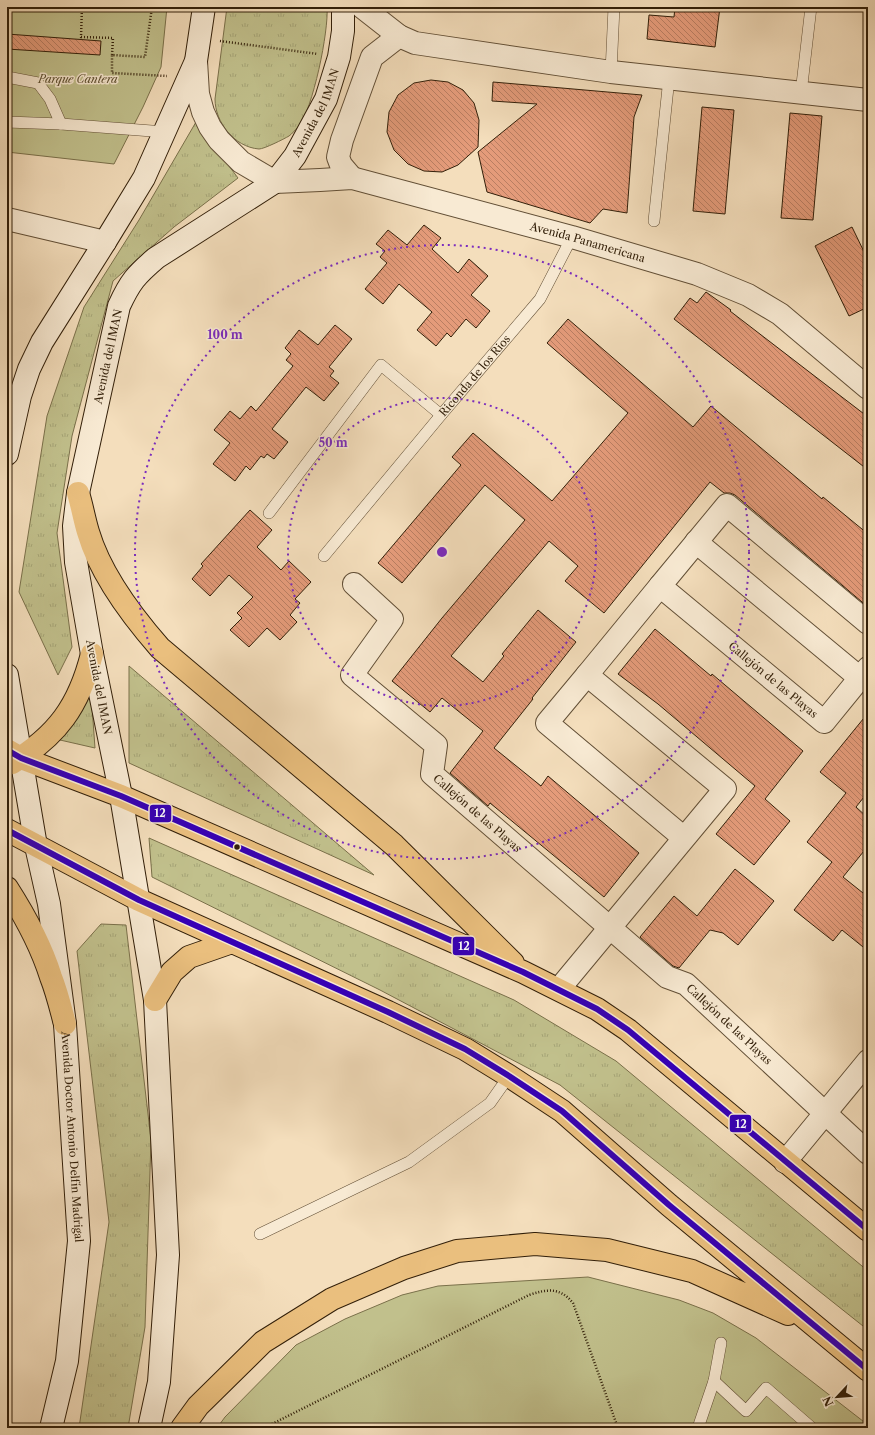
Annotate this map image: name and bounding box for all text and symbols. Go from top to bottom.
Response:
street label: Avenida del IMAN [288,67,342,160]
park label: Parque Cantera [37,72,118,86]
street label: Avenida Panamericana [528,219,647,265]
street label: Avenida del IMAN [91,308,125,406]
text: 100 m [207,327,243,342]
street label: Riconda de los Rios [436,332,513,419]
text: 50 m [318,435,348,450]
centre of rings [435,545,449,559]
street label: Avenida del IMAN [83,637,115,736]
street label: Callejón de las Playas [726,639,821,721]
street label: Callejón de las Playas [430,771,524,855]
line badge: 12 [149,804,172,823]
text: 12 [154,806,166,820]
unlabelled marker [232,842,242,852]
line badge: 12 [452,936,475,956]
text: 12 [458,939,470,953]
street label: Callejón de las Playas [684,981,775,1068]
street label: Avenida Doctor Antonio Delfín Madrigal [58,1030,86,1244]
line badge: 12 [729,1114,752,1133]
text: 12 [735,1117,747,1131]
north arrow [817,1377,857,1417]
text: N [819,1394,836,1409]

